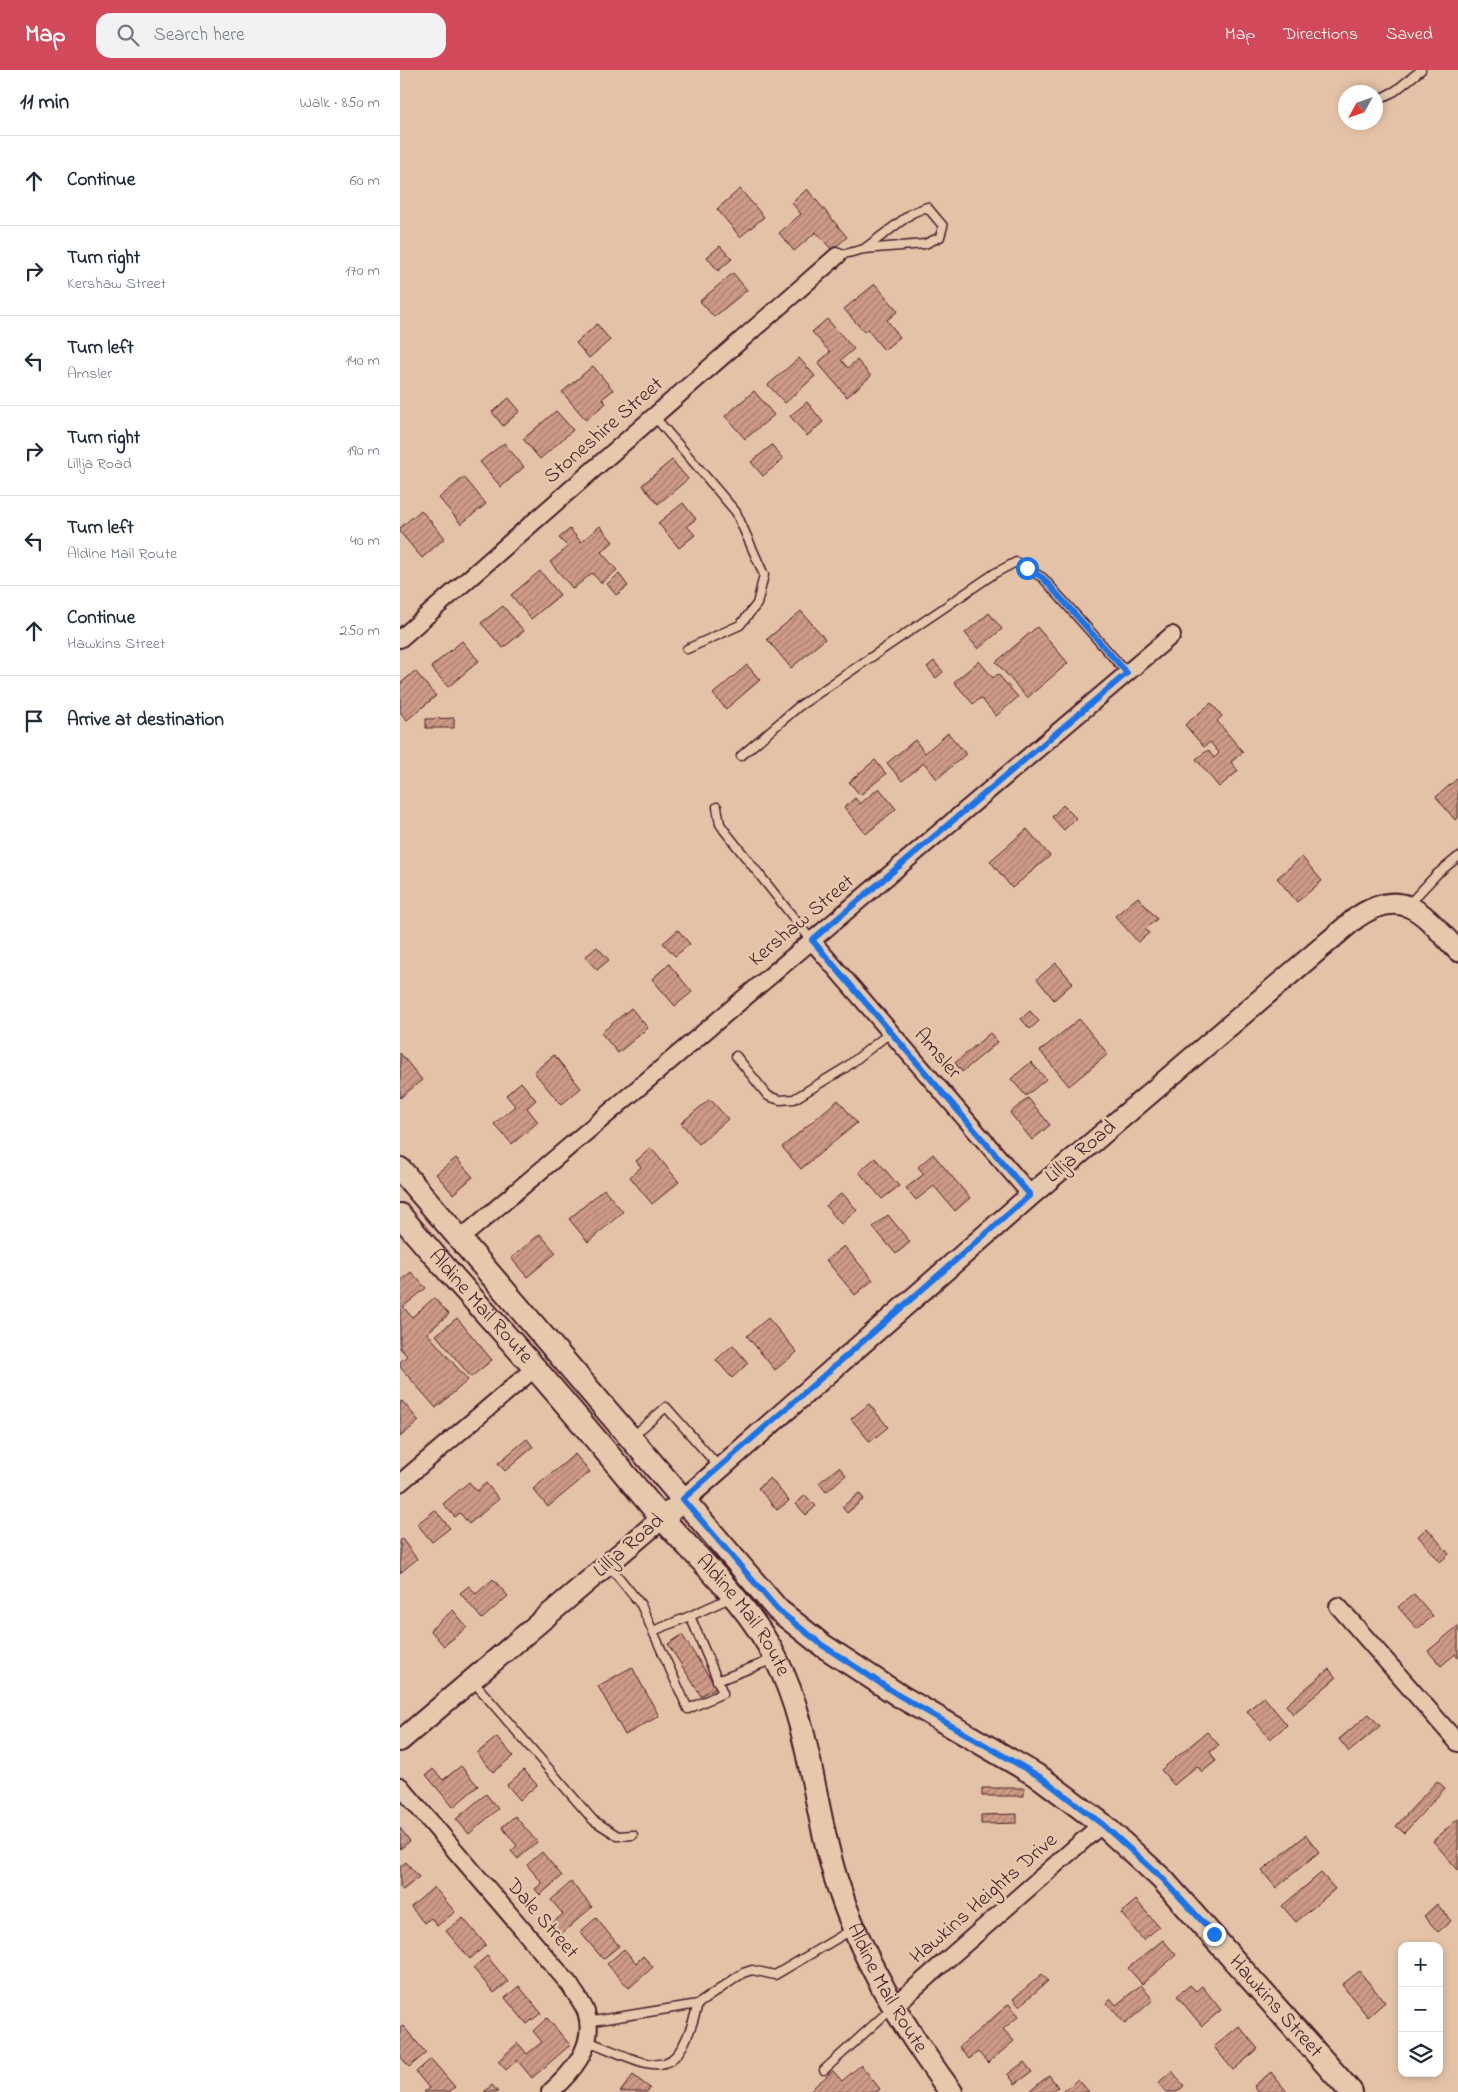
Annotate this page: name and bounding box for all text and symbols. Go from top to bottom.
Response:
search box [96,13,446,58]
text: Map [25,18,66,53]
icon: search [114,21,142,49]
text: Search here [154,22,245,49]
text: Map [1225,22,1255,48]
text: Directions [1283,22,1358,48]
text: Saved [1386,22,1433,48]
north arrow [1338,85,1383,130]
text: 11 min [20,88,69,118]
text: Walk · 850 m [299,91,380,115]
icon: ahead [20,167,48,195]
text: Continue [67,167,135,194]
text: 60 m [350,169,380,193]
text: Turn right [67,245,140,272]
icon: right [20,257,48,285]
text: 170 m [345,259,380,283]
text: Kershaw Street [67,272,166,296]
text: Turn left [67,335,134,362]
icon: left [20,347,48,375]
text: 140 m [345,349,380,373]
text: Amsler [67,362,112,386]
street label: Stoneshire Street [538,371,670,491]
text: Turn right [67,425,140,452]
icon: right [20,437,48,465]
text: 190 m [347,439,380,463]
text: Lillja Road [67,452,132,476]
text: Turn left [67,515,134,542]
icon: left [20,527,48,555]
text: 40 m [350,529,380,553]
text: Aldine Mail Route [67,542,177,566]
route start [1016,557,1039,580]
text: Continue [67,605,135,632]
icon: ahead [20,617,48,645]
text: 250 m [340,619,380,643]
text: Hawkins Street [67,632,165,656]
icon: arrive [20,707,48,735]
text: Arrive at destination [67,707,224,734]
street label: Kershaw Street [743,868,861,974]
street label: Amsler [906,1022,968,1087]
street label: Lillja Road [1039,1113,1123,1191]
street label: Aldine Mail Route [421,1243,540,1371]
street label: Lillja Road [587,1507,671,1585]
street label: Aldine Mail Route [689,1548,798,1682]
street label: Hawkins Heights Drive [904,1826,1066,1973]
street label: Dale Street [498,1871,585,1966]
street label: Aldine Mail Route [839,1919,935,2060]
route end [1203,1923,1226,1946]
map controls [1398,1942,1443,2077]
button: + [1398,1942,1443,1987]
street label: Hawkins Street [1221,1949,1329,2065]
button: − [1398,1987,1443,2032]
button: layers [1398,2032,1443,2077]

